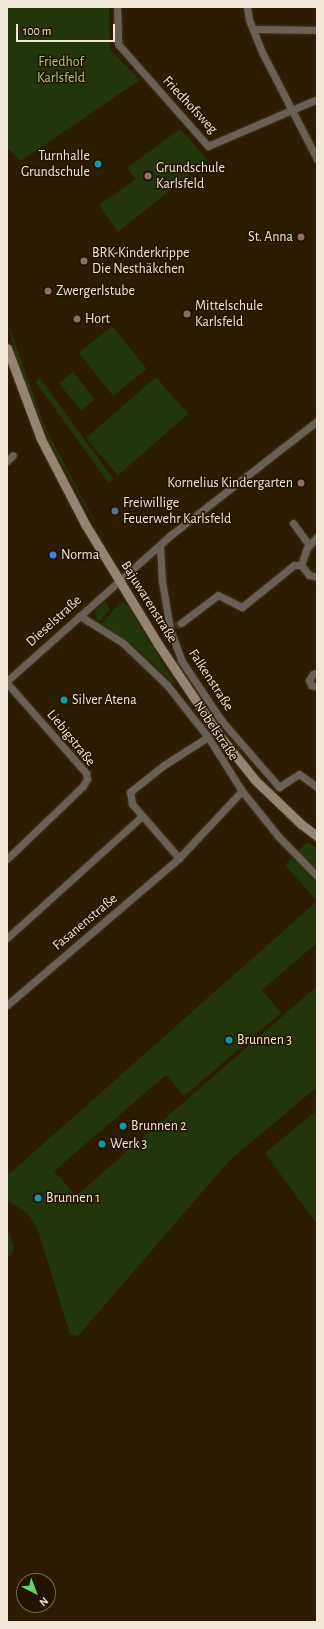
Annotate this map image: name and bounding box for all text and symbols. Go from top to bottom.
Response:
scale bar [18,16,117,42]
text: 100 m [23,25,51,37]
park label: Friedhof Karlsfeld [37,54,85,86]
street label: Friedhofsweg [159,73,221,137]
place label: Turnhalle Grundschule [21,148,90,180]
marker: Turnhalle Grundschule [93,159,103,169]
place label: Grundschule Karlsfeld [156,160,225,192]
marker: Grundschule Karlsfeld [143,171,153,181]
place label: St. Anna [248,229,293,245]
marker: St. Anna [296,232,306,242]
place label: BRK-Kinderkrippe Die Nesthäkchen [92,245,189,278]
marker: BRK-Kinderkrippe Die Nesthäkchen [79,256,89,266]
place label: Zwergerlstube [56,283,135,299]
marker: Zwergerlstube [43,286,53,296]
place label: Mittelschule Karlsfeld [195,298,263,330]
marker: Mittelschule Karlsfeld [182,309,192,319]
place label: Hort [85,311,110,327]
marker: Hort [72,314,82,324]
place label: Kornelius Kindergarten [167,475,293,491]
marker: Kornelius Kindergarten [296,478,306,488]
place label: Freiwillige Feuerwehr Karlsfeld [123,495,231,528]
marker: Freiwillige Feuerwehr Karlsfeld [110,506,120,516]
place label: Norma [61,547,99,563]
marker: Norma [48,550,58,560]
street label: Bajuwarenstraße [117,558,181,646]
street label: Dieselstraße [23,592,85,650]
street label: Falkenstraße [185,646,237,714]
place label: Silver Atena [72,692,137,708]
marker: Silver Atena [59,695,69,705]
street label: Nobelstraße [190,698,242,764]
street label: Liebigstraße [43,706,99,770]
street label: Fasanenstraße [49,890,121,954]
place label: Brunnen 3 [237,1032,292,1048]
marker: Brunnen 3 [224,1035,234,1045]
place label: Brunnen 2 [131,1118,187,1134]
marker: Brunnen 2 [118,1121,128,1131]
place label: Werk 3 [110,1136,147,1152]
marker: Werk 3 [97,1139,107,1149]
place label: Brunnen 1 [46,1190,100,1206]
marker: Brunnen 1 [33,1193,43,1203]
north arrow [16,1573,56,1613]
text: N [37,1595,50,1608]

